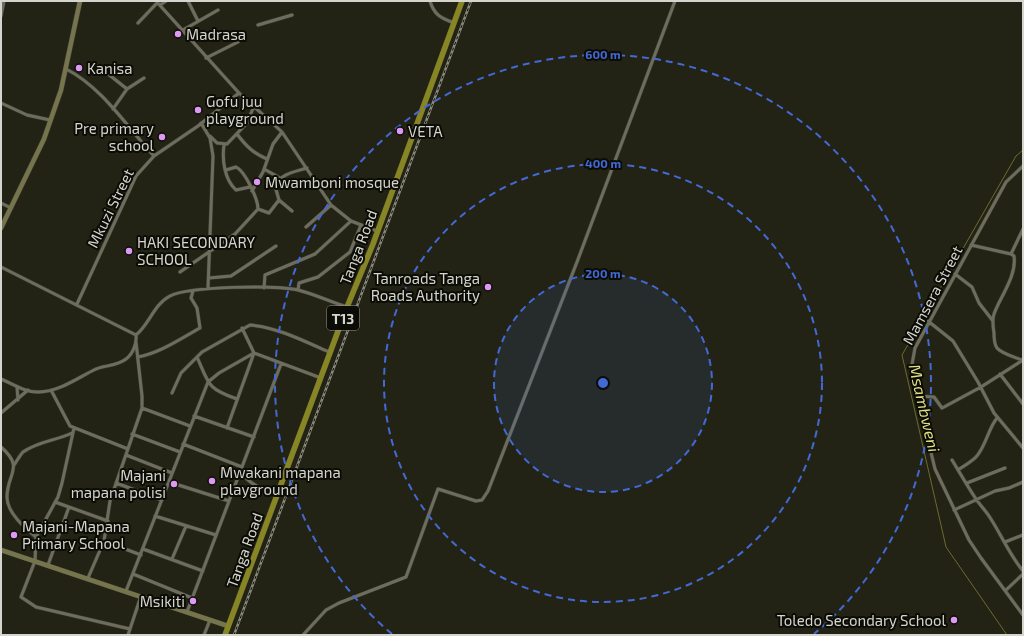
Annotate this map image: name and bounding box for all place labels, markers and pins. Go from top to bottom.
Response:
place label: Madrasa [186,25,246,43]
marker: Madrasa [173,29,183,39]
place label: Kanisa [87,59,132,77]
marker: Kanisa [74,63,84,73]
place label: Gofu juu playground [206,92,284,127]
marker: Gofu juu playground [193,105,203,115]
place label: Pre primary school [74,119,155,154]
place label: VETA [408,122,443,140]
marker: VETA [395,126,405,136]
marker: Pre primary school [157,132,167,142]
place label: Mwamboni mosque [265,173,399,191]
marker: Mwamboni mosque [252,177,262,187]
place label: HAKI SECONDARY SCHOOL [137,233,256,268]
marker: HAKI SECONDARY SCHOOL [124,246,134,256]
place label: Tanroads Tanga Roads Authority [371,269,480,304]
marker: Tanroads Tanga Roads Authority [483,282,493,292]
centre of rings [596,376,610,390]
place label: Mwakani mapana playground [220,463,341,498]
place label: Majani mapana polisi [71,466,166,501]
marker: Mwakani mapana playground [207,476,217,486]
marker: Majani mapana polisi [169,479,179,489]
place label: Majani-Mapana Primary School [22,517,130,552]
marker: Majani-Mapana Primary School [9,530,19,540]
place label: Msikiti [140,592,185,610]
marker: Msikiti [188,596,198,606]
place label: Toledo Secondary School [777,611,947,629]
marker: Toledo Secondary School [949,615,959,625]

